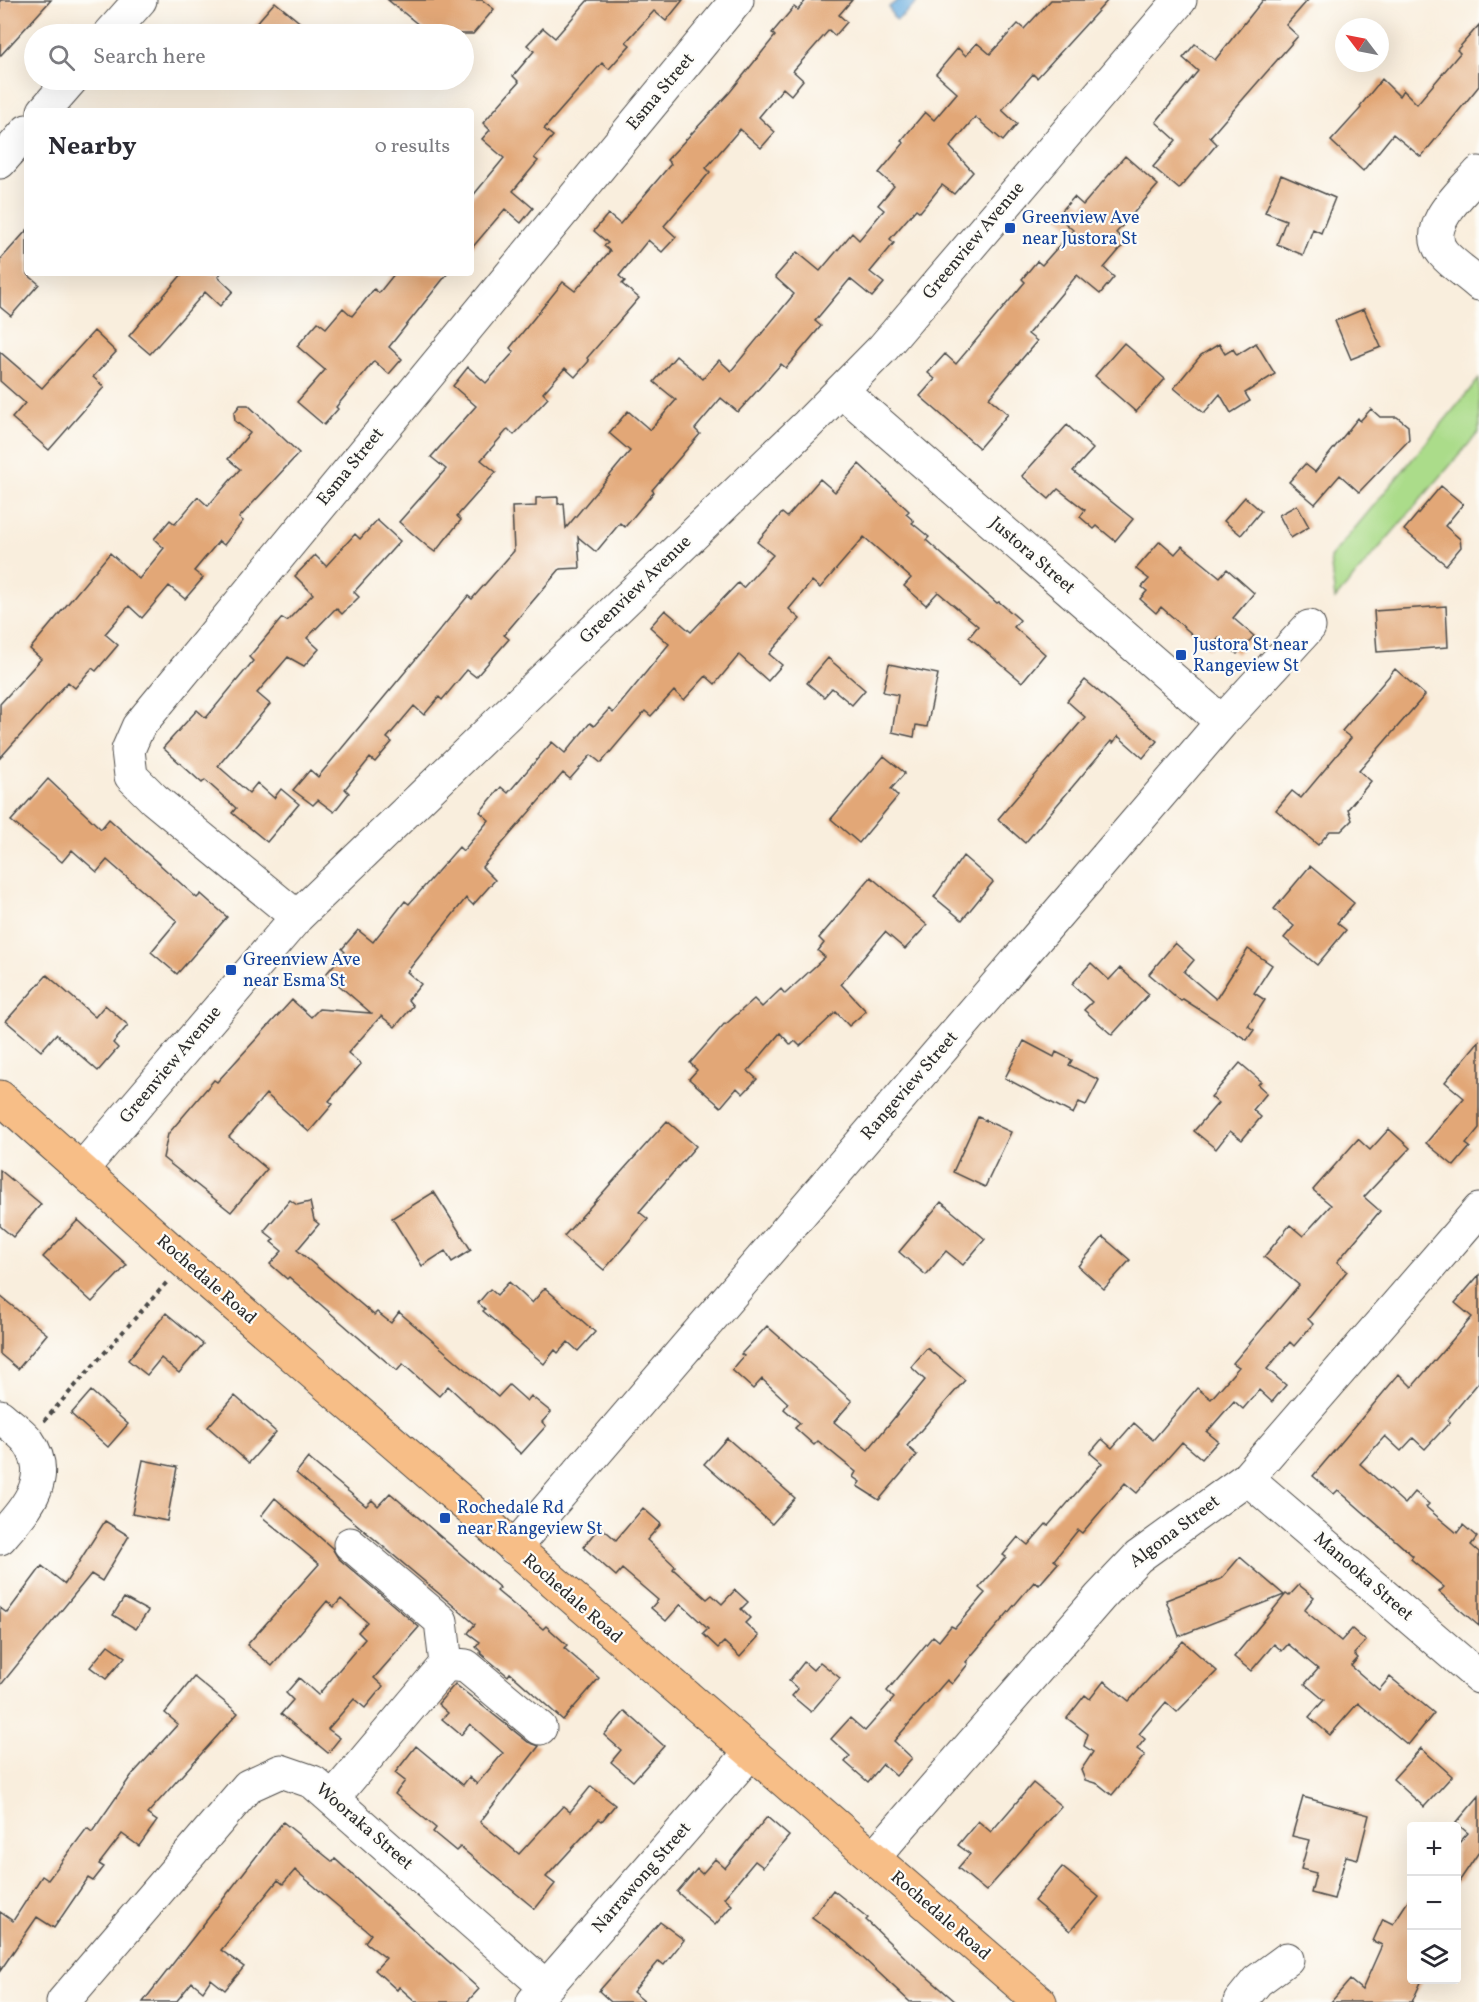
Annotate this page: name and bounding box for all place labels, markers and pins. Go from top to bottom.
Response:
place label: Greenview Ave near Justora St [1022,206,1140,252]
marker: Greenview Ave near Justora St [1003,221,1017,235]
place label: Justora St near Rangeview St [1193,633,1309,679]
marker: Justora St near Rangeview St [1174,648,1188,662]
place label: Greenview Ave near Esma St [243,948,361,994]
marker: Greenview Ave near Esma St [224,963,238,977]
place label: Rochedale Rd near Rangeview St [457,1496,602,1542]
marker: Rochedale Rd near Rangeview St [438,1511,452,1525]

